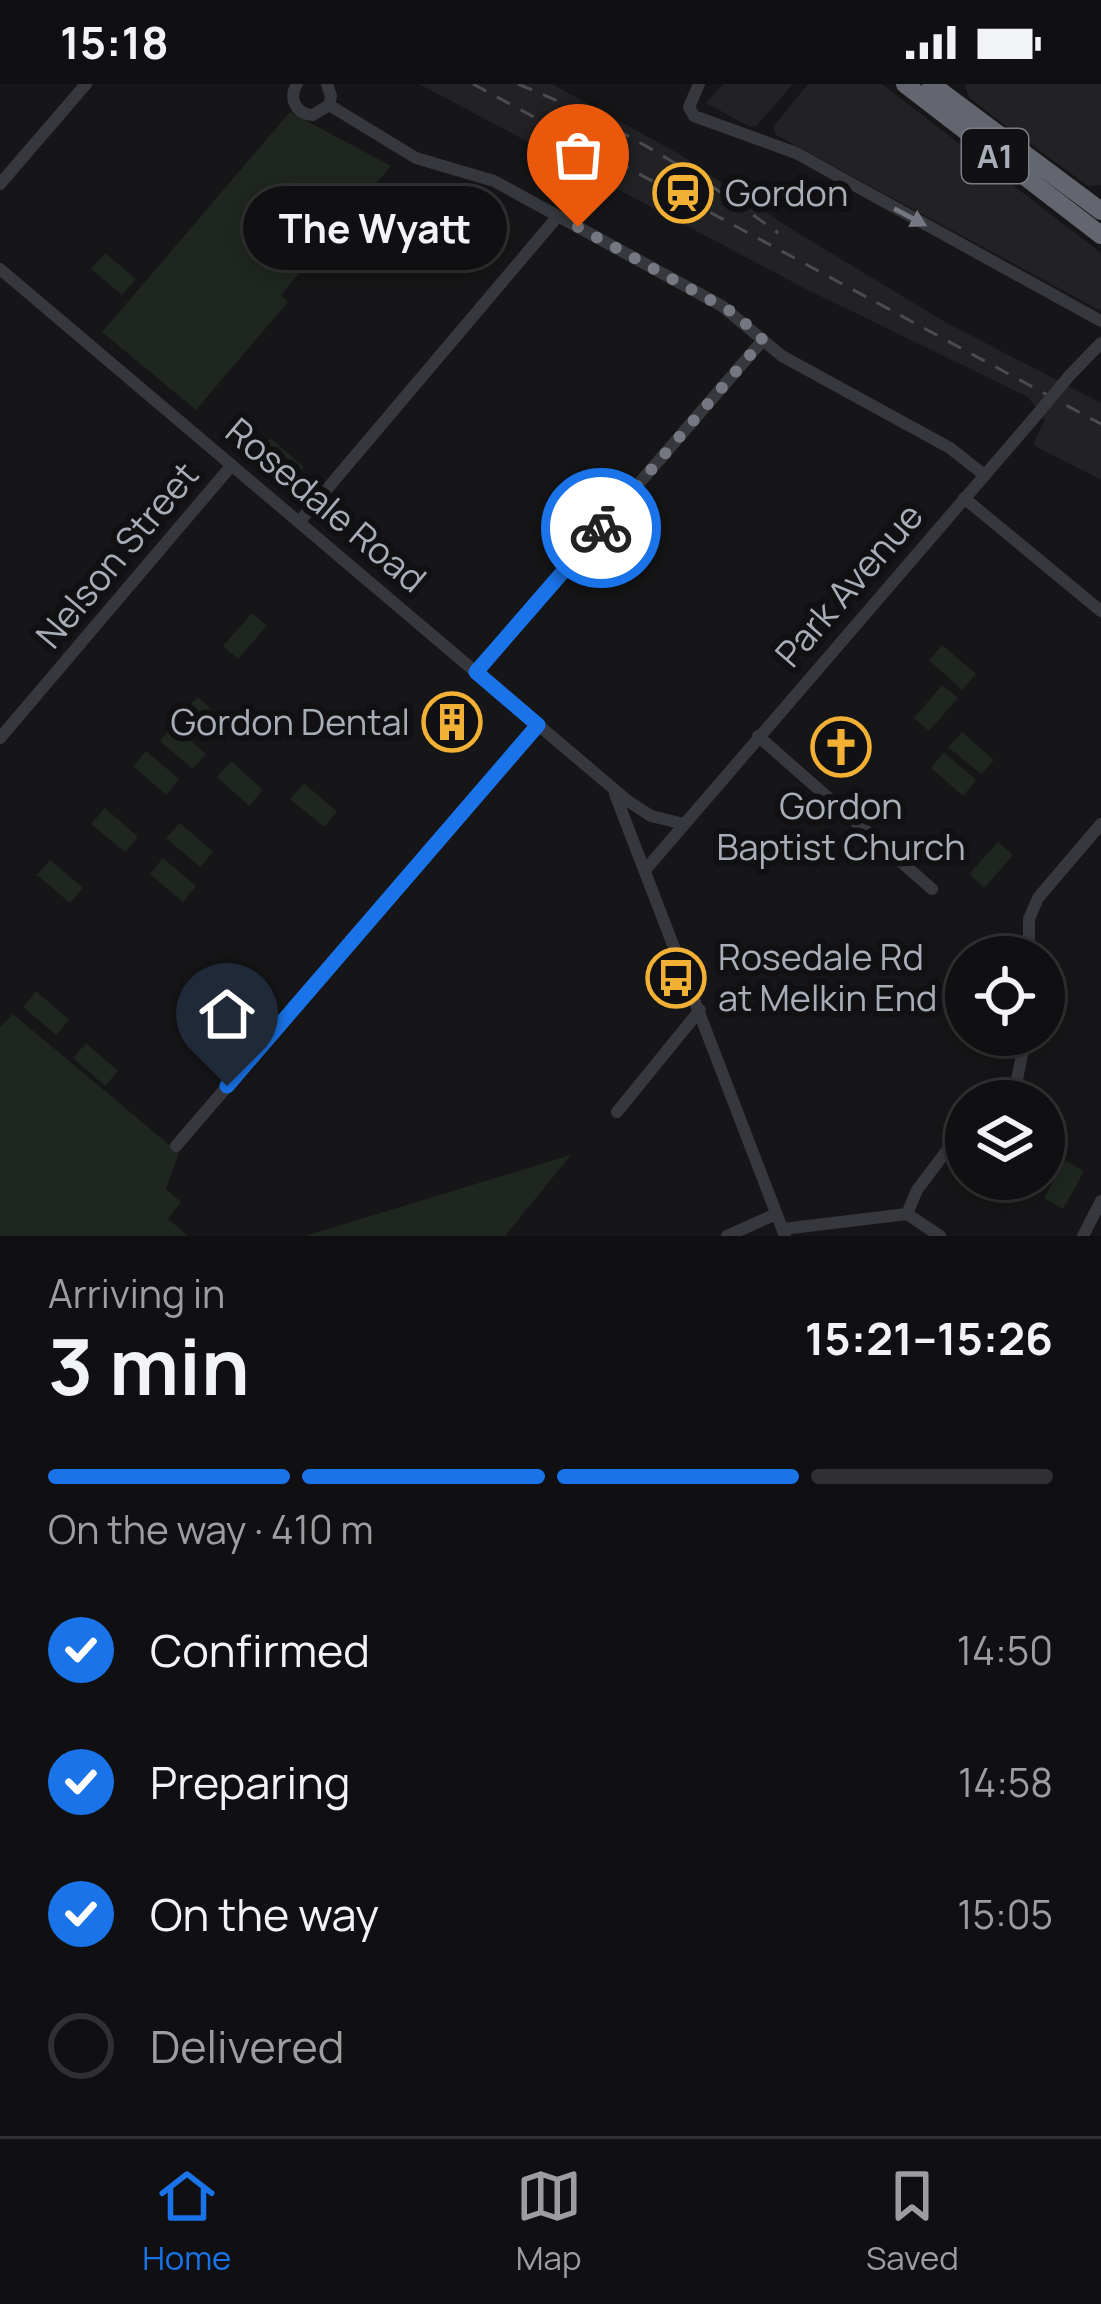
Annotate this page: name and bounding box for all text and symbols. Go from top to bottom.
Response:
text: 15:18 [60,11,169,73]
pin [527,104,629,227]
icon: bag [545,122,611,188]
road number: A1 [962,129,1028,183]
station icon: Gordon [652,162,714,224]
place label: Gordon [725,168,848,217]
callout: The Wyatt [242,185,506,269]
text: The Wyatt [279,201,471,255]
one-way arrow [893,207,928,227]
street label: Rosedale Road [216,406,437,603]
street label: Nelson Street [24,451,209,658]
courier [541,468,661,588]
street label: Park Avenue [764,492,933,677]
icon: bike [568,495,634,561]
building icon: Gordon Dental [421,691,483,753]
place label: Gordon Dental [171,697,410,746]
church icon: Gordon Baptist Church [810,716,872,778]
place label: Gordon Baptist Church [716,781,966,871]
place label: Rosedale Rd at Melkin End [718,932,937,1022]
map controls [945,936,1065,1200]
button: locate [945,936,1065,1056]
bus stop icon: Rosedale Rd at Melkin End [645,947,707,1009]
pin [176,963,278,1086]
icon: home [194,981,260,1047]
button: layers [945,1080,1065,1200]
text: Arriving in [48,1266,225,1320]
text: 15:21–15:26 [805,1307,1053,1369]
text: 3 min [48,1312,250,1418]
text: On the way · 410 m [48,1502,374,1556]
icon: check [48,1617,114,1683]
text: Confirmed [150,1619,370,1681]
text: 14:50 [957,1623,1053,1677]
icon: check [48,1749,114,1815]
text: Preparing [150,1751,350,1813]
text: 14:58 [958,1755,1053,1809]
icon: check [48,1881,114,1947]
text: On the way [150,1883,379,1945]
text: 15:05 [957,1887,1053,1941]
text: Delivered [150,2015,345,2077]
tab: Home [142,2163,231,2280]
tab: Map [516,2163,582,2280]
tab: Saved [866,2163,959,2280]

